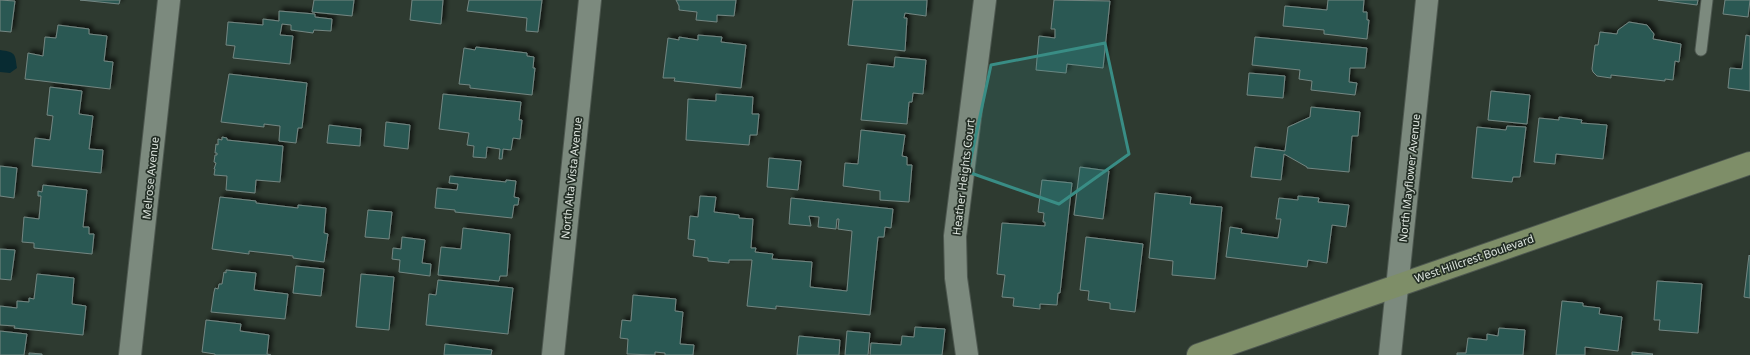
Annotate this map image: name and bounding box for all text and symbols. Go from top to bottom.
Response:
street label: North Mayflower Avenue [1395,113,1423,243]
street label: North Alta Vista Avenue [557,116,585,240]
street label: Heather Heights Court [948,118,978,236]
street label: Melrose Avenue [138,136,162,220]
street label: West Hillcrest Boulevard [1412,231,1536,285]

